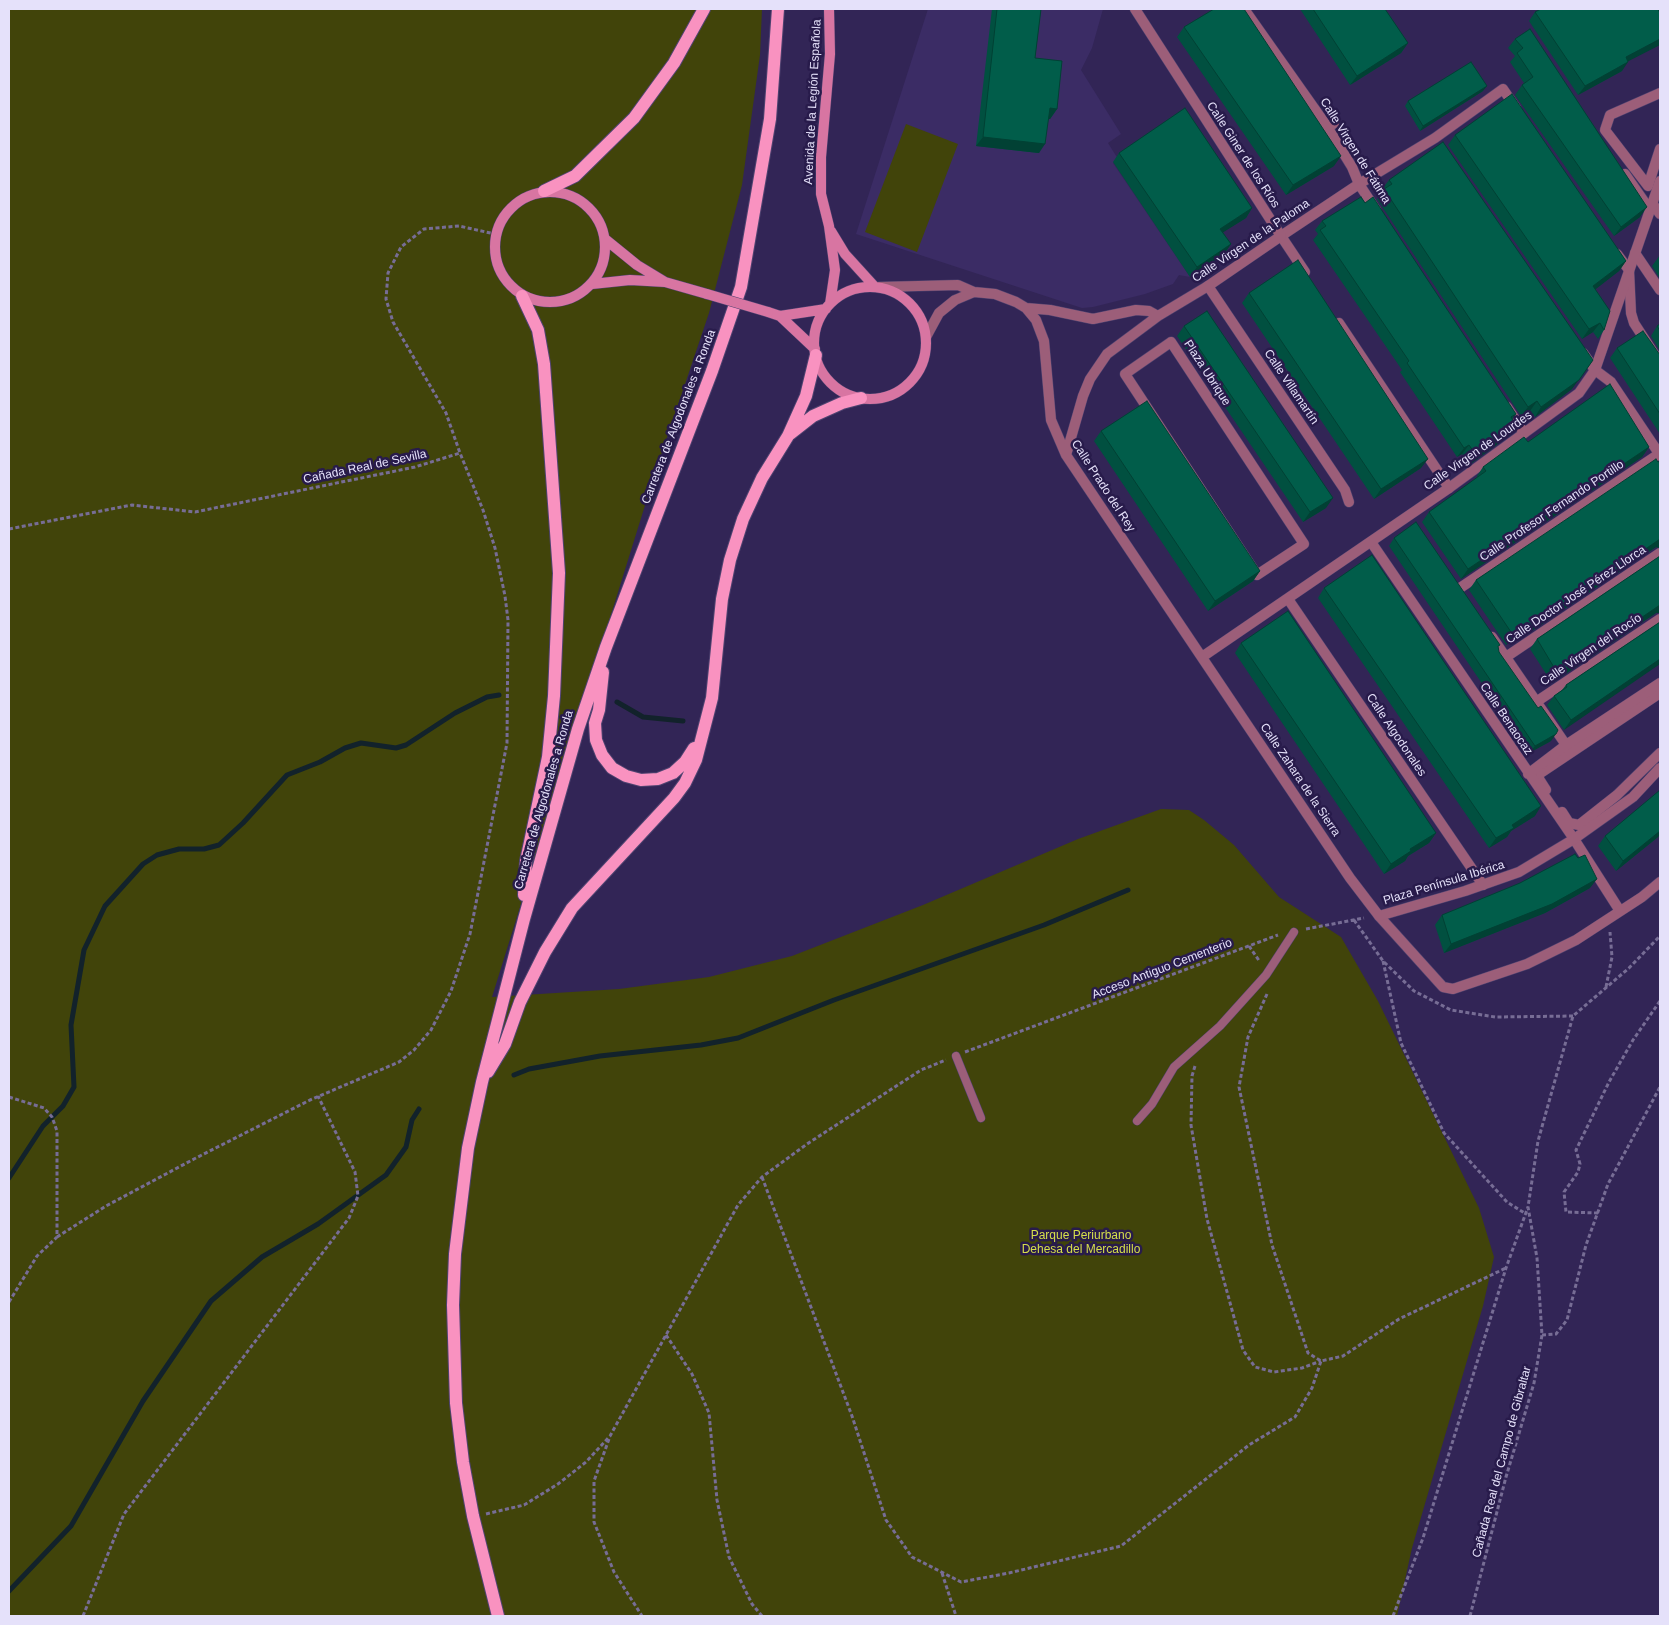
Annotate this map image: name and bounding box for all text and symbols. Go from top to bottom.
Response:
street label: Avenida de la Legión Española [801,19,825,185]
street label: Calle Virgen de Fátima [1317,96,1393,206]
street label: Calle Giner de los Ríos [1203,99,1283,211]
street label: Calle Virgen de la Paloma [1190,196,1312,286]
street label: Carretera de Algodonales a Ronda [639,328,719,506]
street label: Plaza Ubrique [1180,337,1234,409]
street label: Calle Villamartín [1261,347,1321,427]
street label: Calle Virgen de Lourdes [1421,408,1535,494]
street label: Calle Prado del Rey [1068,437,1138,535]
street label: Cañada Real de Sevilla [302,447,428,487]
street label: Calle Profesor Fernando Portillo [1477,457,1627,565]
street label: Calle Doctor José Pérez Llorca [1503,543,1649,647]
street label: Calle Virgen del Rocío [1538,611,1644,689]
street label: Calle Benaocaz [1477,680,1535,758]
street label: Calle Algodonales [1363,691,1429,779]
street label: Carretera de Algodonales a Ronda [512,709,576,891]
street label: Calle Zahara de la Sierra [1257,721,1343,839]
street label: Plaza Península Ibérica [1382,858,1506,908]
street label: Acceso Antiguo Cementerio [1090,936,1234,1002]
park label: Parque Periurbano Dehesa del Mercadillo [1022,1229,1140,1257]
street label: Cañada Real del Campo de Gibraltar [1469,1365,1535,1559]

